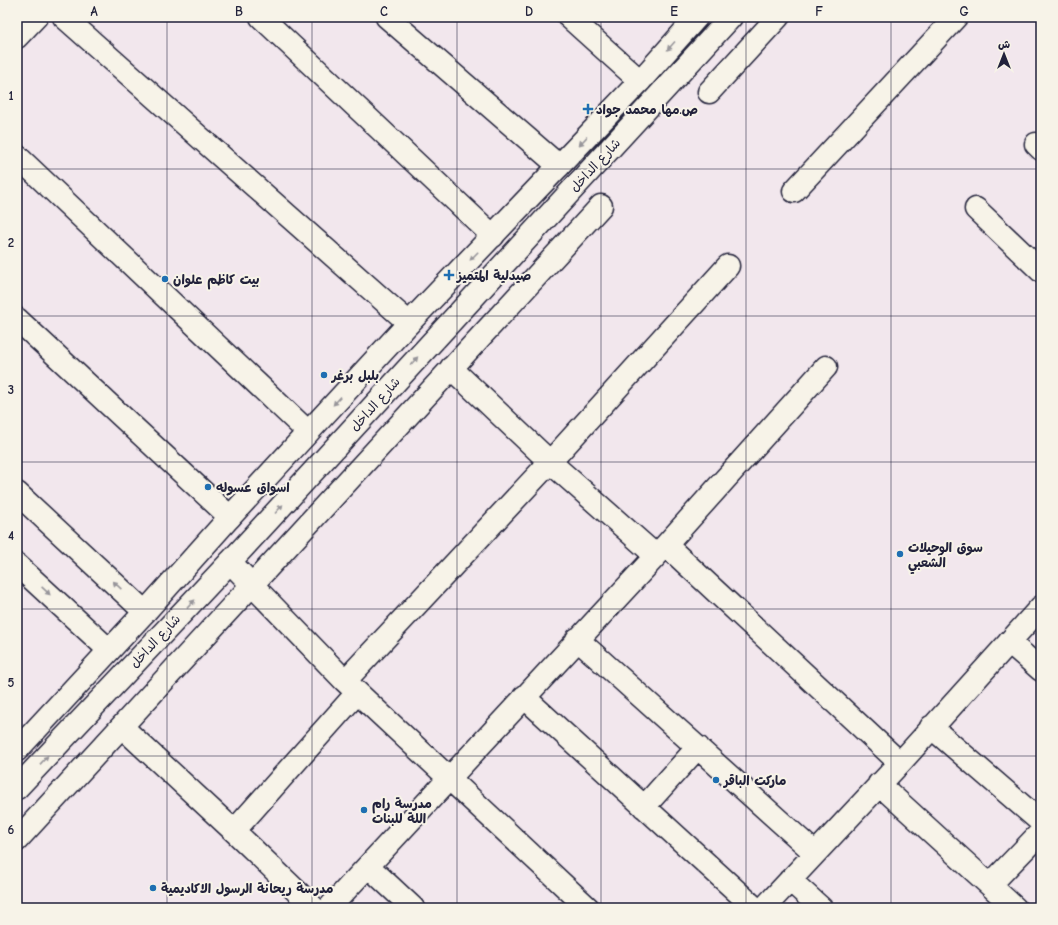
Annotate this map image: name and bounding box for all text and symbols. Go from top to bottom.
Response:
text: A [90,4,98,19]
text: B [235,4,243,19]
text: C [380,4,388,19]
text: D [525,4,533,19]
text: E [670,4,678,19]
text: F [815,4,823,19]
text: G [959,4,969,19]
north arrow [984,34,1024,74]
text: ش [998,38,1010,51]
one-way arrow [667,41,676,51]
text: 1 [8,88,14,103]
place label: ص.مها محمد جواد [596,102,698,118]
marker: ص.مها محمد جواد [583,104,593,114]
street label: شارع الداخل [567,135,625,196]
one-way arrow [579,137,588,146]
text: 2 [8,235,14,250]
one-way arrow [469,251,479,261]
place label: صيدلية المتميز [455,268,531,284]
marker: صيدلية المتميز [444,270,454,280]
place label: بيت كاظم علوان [173,272,260,290]
marker: بيت كاظم علوان [160,274,170,284]
one-way arrow [409,356,419,366]
place label: بلبل برغر [330,368,379,384]
marker: بلبل برغر [319,370,329,380]
street label: شارع الداخل [347,374,405,435]
text: 3 [8,382,14,397]
one-way arrow [332,396,341,406]
place label: اسواق عسوله [216,480,290,496]
marker: اسواق عسوله [203,482,213,492]
one-way arrow [274,504,284,514]
text: 4 [8,528,14,543]
place label: سوق الوحيلات الشعبي [908,540,983,575]
marker: سوق الوحيلات الشعبي [895,549,905,559]
one-way arrow [112,581,121,590]
one-way arrow [41,587,51,596]
one-way arrow [186,599,195,609]
street label: شارع الداخل [127,611,185,672]
text: 5 [8,675,15,690]
one-way arrow [39,755,48,765]
place label: ماركت الباقر [722,773,787,789]
marker: ماركت الباقر [711,775,721,785]
place label: مدرسة رام اللة للبنات [372,796,432,827]
marker: مدرسة رام اللة للبنات [359,805,369,815]
text: 6 [8,822,15,837]
place label: مدرسة ريحانة الرسول الاكاديمية [161,881,334,897]
marker: مدرسة ريحانة الرسول الاكاديمية [148,883,158,893]

